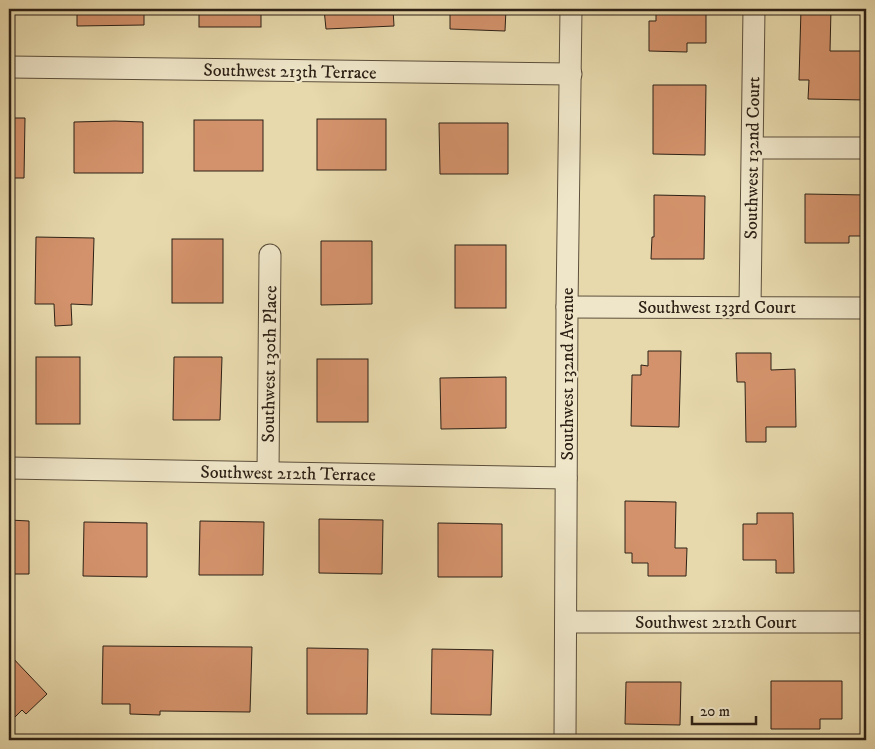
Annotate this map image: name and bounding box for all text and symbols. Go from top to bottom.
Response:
street label: Southwest 213th Terrace [203,59,377,85]
street label: Southwest 132nd Court [741,76,765,240]
street label: Southwest 130th Place [258,285,282,443]
street label: Southwest 132nd Avenue [557,288,579,460]
street label: Southwest 133rd Court [638,297,796,319]
street label: Southwest 212th Terrace [200,461,376,487]
street label: Southwest 212th Court [635,612,797,634]
scale bar [692,694,756,726]
text: 20 m [700,702,730,721]

